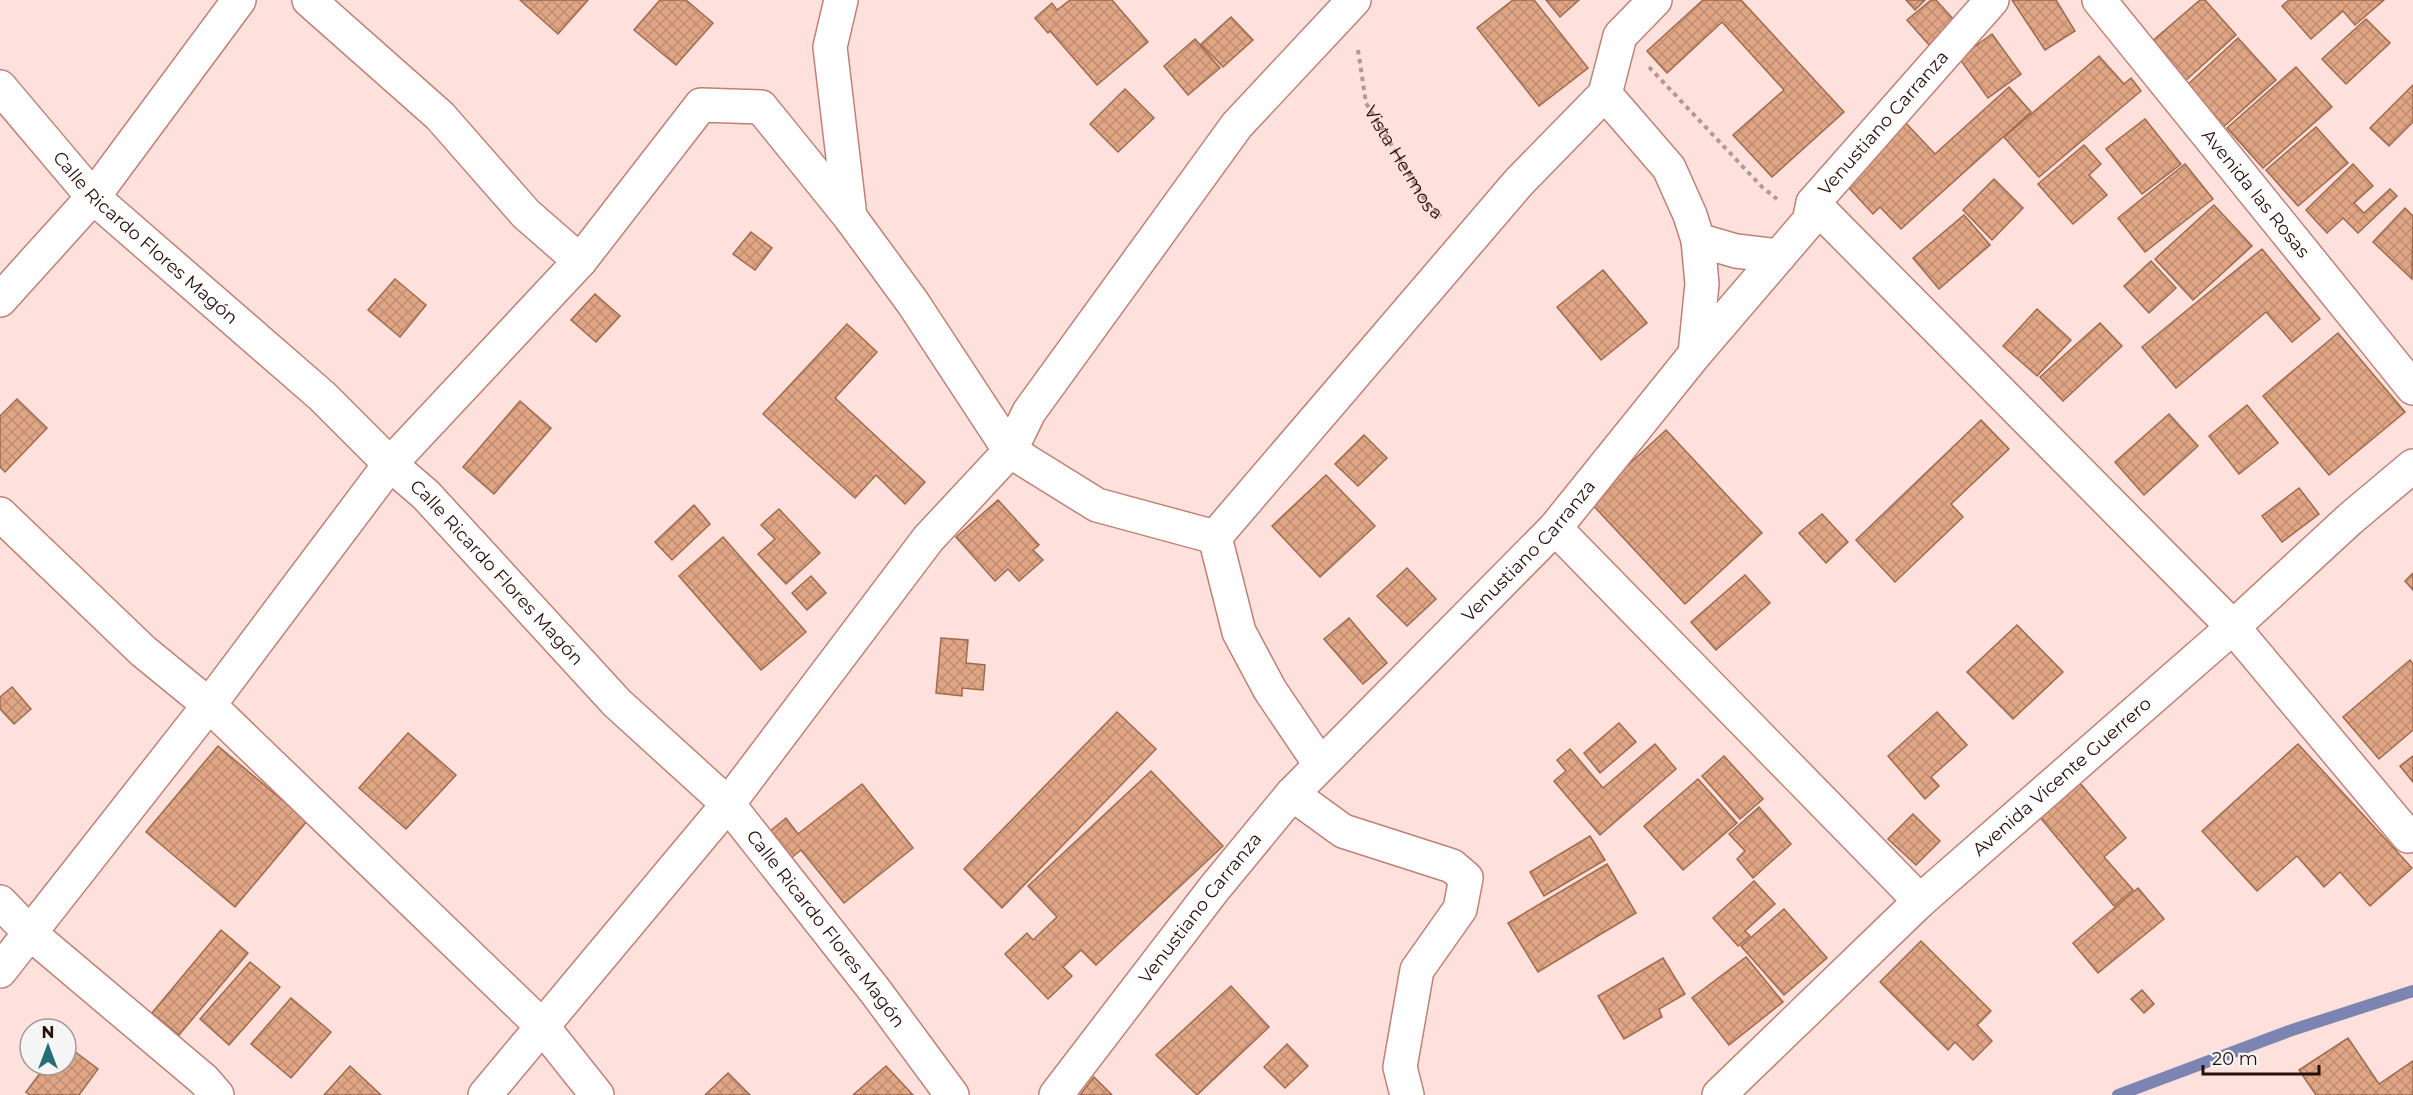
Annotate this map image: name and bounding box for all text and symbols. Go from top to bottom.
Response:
street label: Venustiano Carranza [1814,46,1953,200]
street label: Vista Hermosa [1359,102,1447,224]
street label: Avenida las Rosas [2197,125,2314,262]
street label: Calle Ricardo Flores Magón [48,147,242,329]
street label: Calle Ricardo Flores Magón [405,475,588,670]
street label: Venustiano Carranza [1457,476,1600,626]
street label: Avenida Vicente Guerrero [1968,693,2156,861]
street label: Calle Ricardo Flores Magón [742,825,910,1032]
street label: Venustiano Carranza [1134,828,1266,988]
north arrow [18,1017,78,1077]
text: N [42,1023,54,1042]
scale bar [2203,1038,2318,1076]
text: 20 m [2212,1048,2258,1070]

